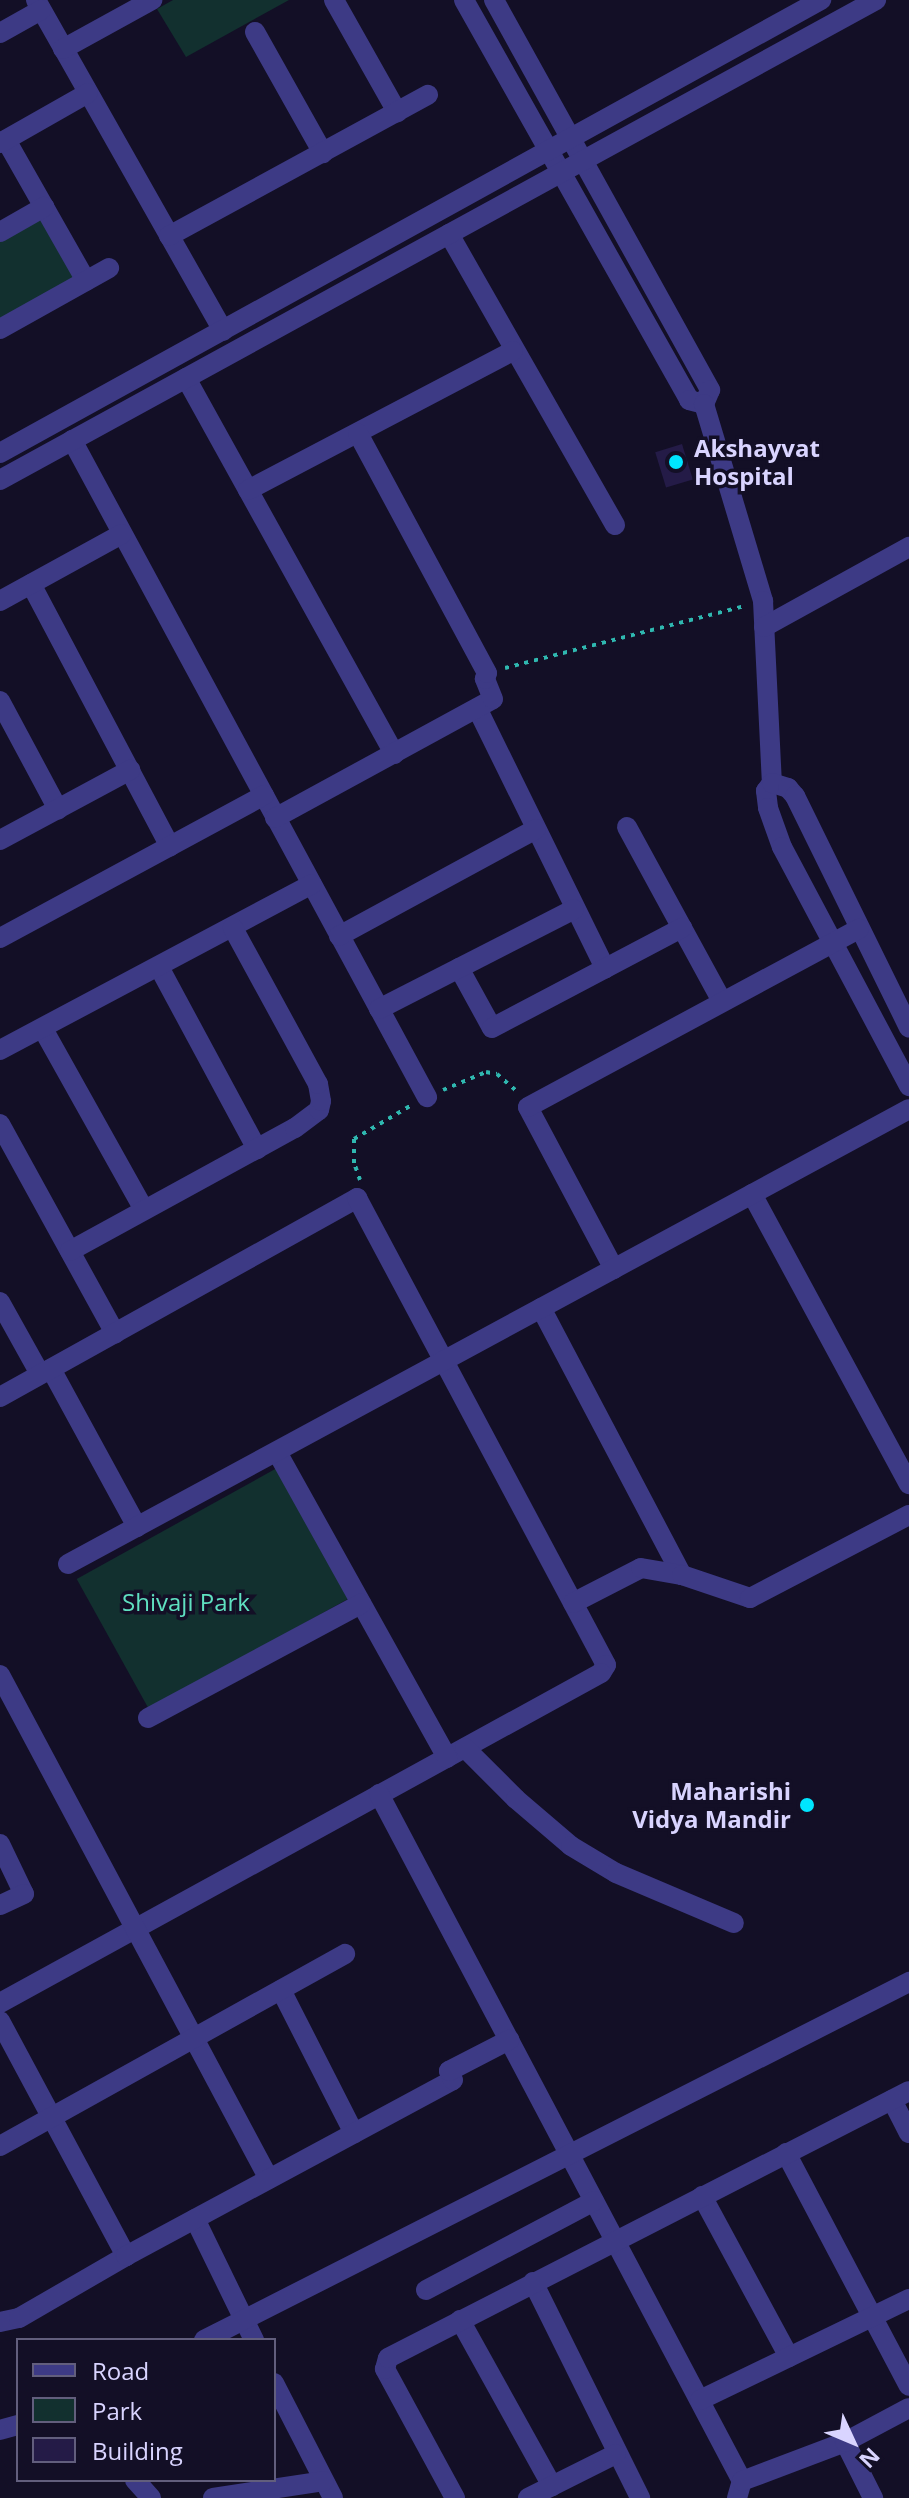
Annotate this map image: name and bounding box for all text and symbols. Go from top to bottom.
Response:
place label: Akshayvat Hospital [694,434,820,490]
marker: Akshayvat Hospital [665,451,687,473]
park label: Shivaji Park [122,1588,250,1616]
place label: Maharishi Vidya Mandir [632,1777,791,1833]
marker: Maharishi Vidya Mandir [798,1796,816,1814]
legend [16,2338,276,2482]
text: Road [92,2354,149,2387]
text: Park [92,2394,142,2427]
north arrow [813,2402,893,2482]
text: Building [92,2434,183,2467]
text: N [853,2442,887,2476]

